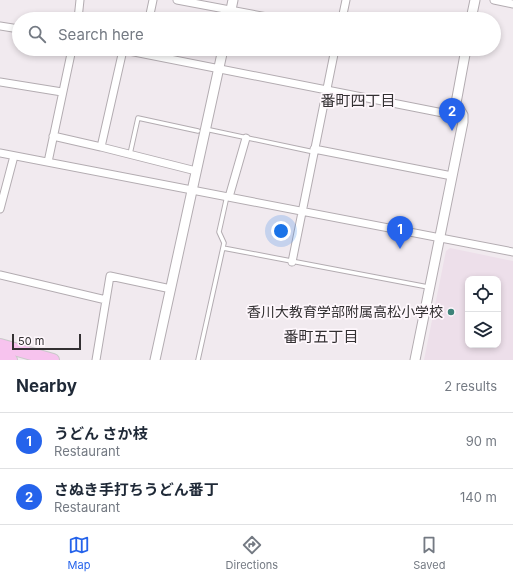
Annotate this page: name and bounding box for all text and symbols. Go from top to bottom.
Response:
search box [12,12,501,56]
icon: search [26,23,48,45]
text: Search here [58,25,144,44]
district label: 番町四丁目 [320,91,396,110]
pin: 2 [439,98,465,131]
pin: 1 [387,216,413,249]
your location [271,221,291,241]
map controls [465,276,501,348]
button: locate [465,276,501,312]
place label: 香川大教育学部附属高松小学校 [247,303,443,320]
marker: 香川大教育学部附属高松小学校 [446,307,456,317]
button: layers [465,312,501,348]
district label: 番町五丁目 [283,327,359,346]
scale bar [12,332,81,351]
text: 50 m [18,334,44,348]
text: Nearby [16,376,77,396]
text: 2 results [444,378,497,394]
text: うどん さか枝 [54,424,148,443]
text: 1 [26,433,32,449]
text: 90 m [466,433,497,449]
text: Restaurant [54,443,120,459]
text: さぬき手打ちうどん番丁 [54,480,219,499]
text: 2 [25,489,33,505]
text: 140 m [460,489,497,505]
text: Restaurant [54,499,120,515]
tab: Map [68,534,90,572]
tab: Directions [226,534,278,572]
tab: Saved [413,534,445,572]

